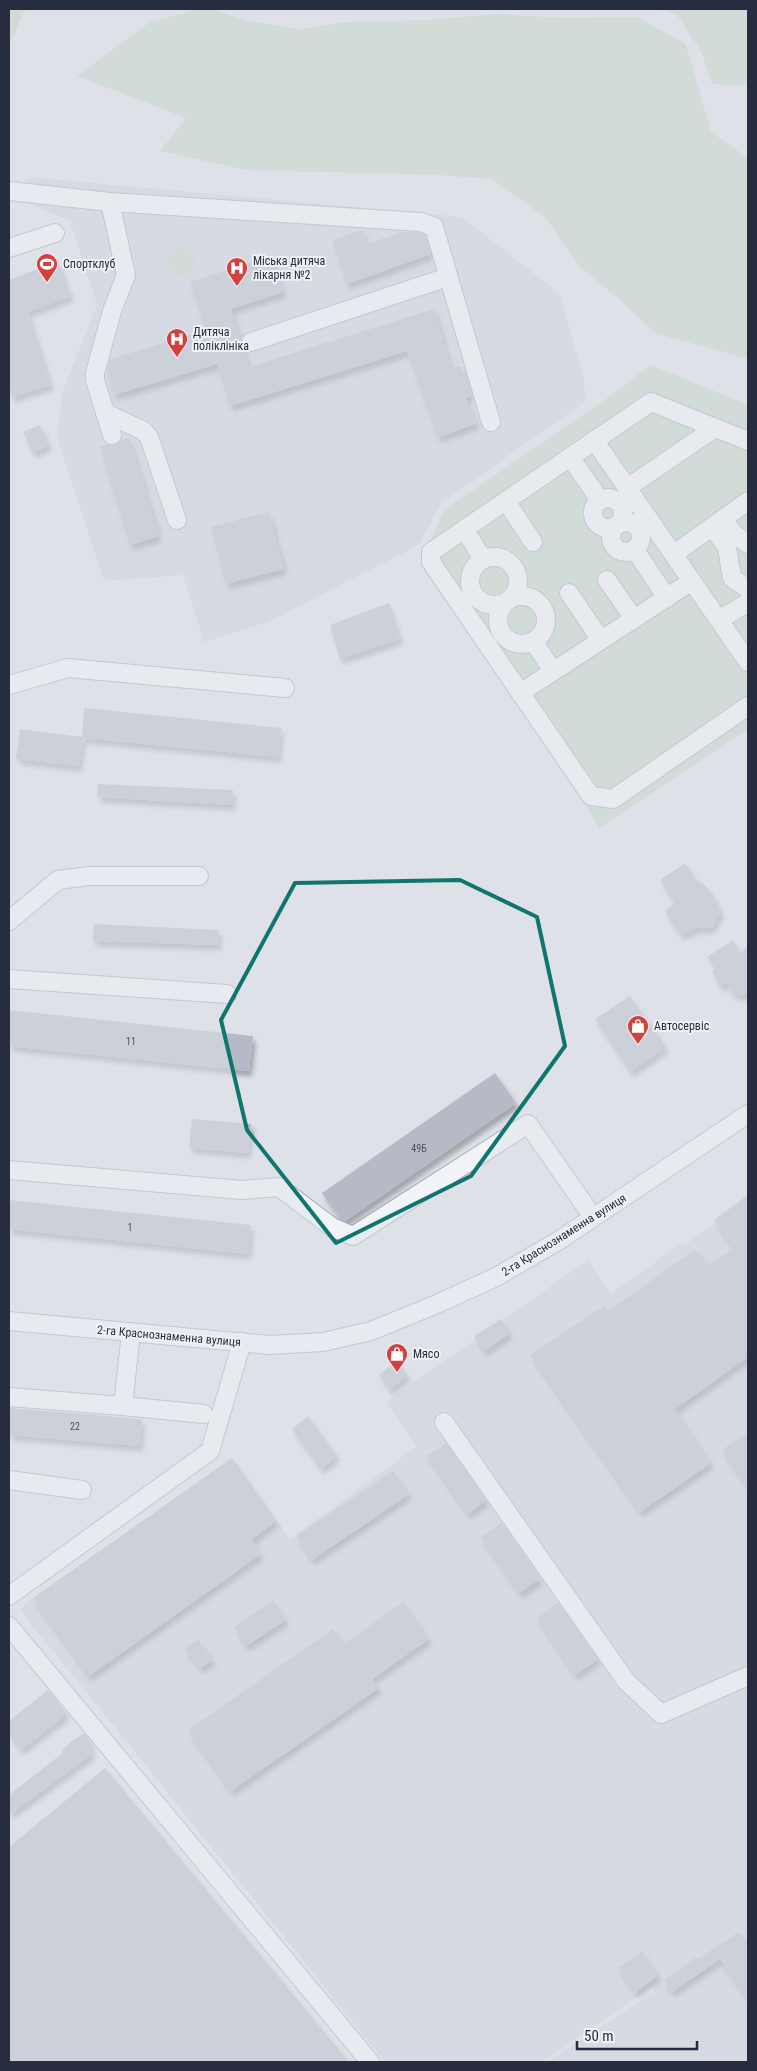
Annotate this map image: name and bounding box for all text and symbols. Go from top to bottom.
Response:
sports icon: Спортклуб [35,252,59,283]
place label: Міська дитяча лікарня №2 [253,254,326,282]
hospital icon: Міська дитяча лікарня №2 [225,256,249,287]
place label: Спортклуб [63,257,115,271]
place label: Дитяча поліклініка [193,325,249,353]
hospital icon: Дитяча поліклініка [165,327,189,358]
shop icon: Автосервіс [626,1014,650,1045]
place label: Автосервіс [654,1019,710,1033]
house number: 11 [126,1036,136,1047]
house number: 49Б [411,1143,427,1154]
street label: 2-га Краснознаменна вулиця [499,1191,629,1279]
house number: 1 [128,1222,132,1233]
street label: 2-га Краснознаменна вулиця [97,1323,241,1349]
shop icon: Мясо [385,1342,409,1373]
place label: Мясо [413,1347,439,1361]
house number: 22 [70,1421,80,1432]
scale bar [577,2018,697,2050]
text: 50 m [584,2027,614,2045]

